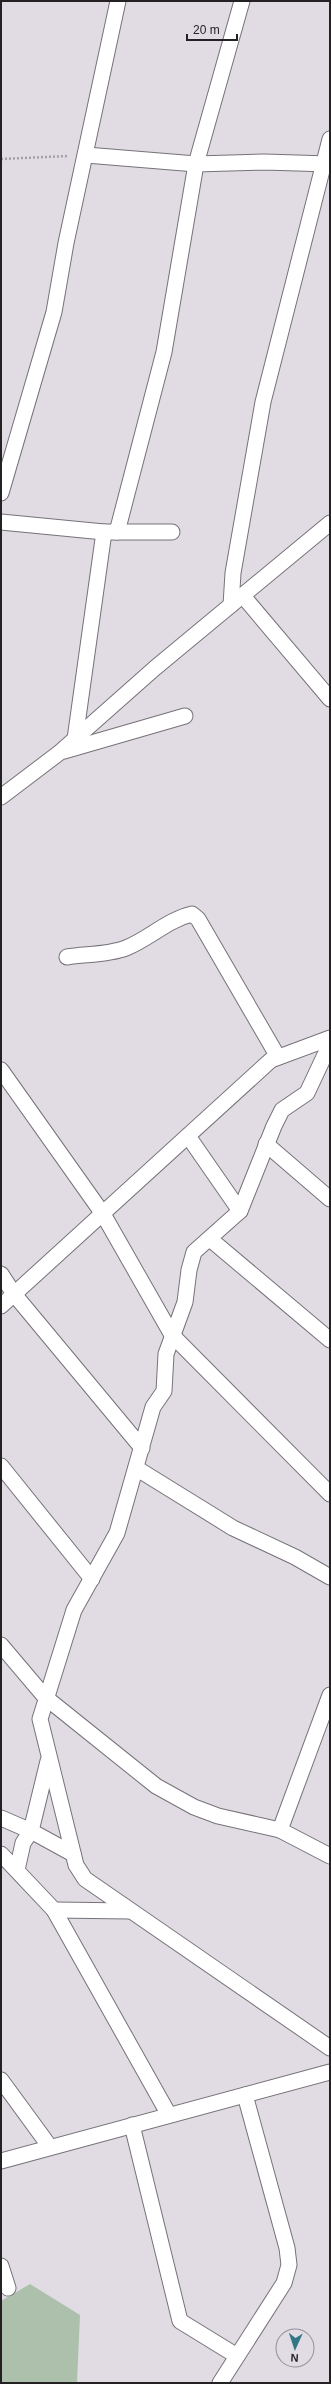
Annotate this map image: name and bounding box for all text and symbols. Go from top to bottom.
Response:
scale bar [187,16,237,42]
text: 20 m [193,23,220,37]
north arrow [275,2328,315,2368]
text: N [290,2352,299,2364]

